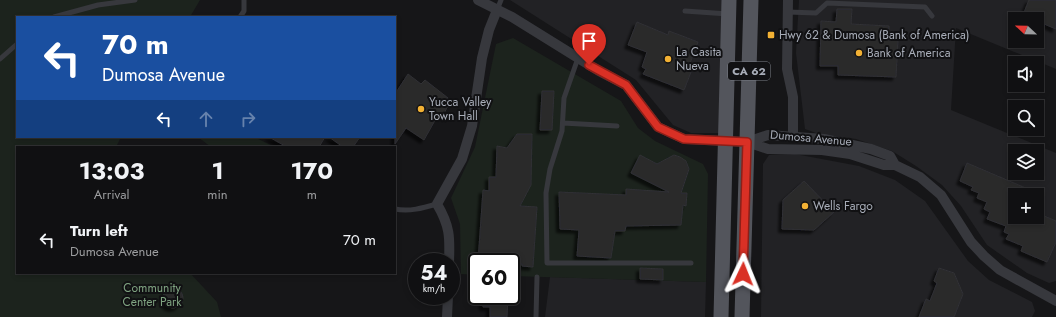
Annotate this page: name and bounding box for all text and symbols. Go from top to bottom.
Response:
north arrow [1008,12,1044,48]
map controls [1008,12,1044,224]
text: 70 m [102,24,169,65]
pin [572,24,606,65]
place label: Hwy 62 & Dumosa (Bank of America) [779,26,969,44]
icon: arrive [578,30,600,52]
marker: Hwy 62 & Dumosa (Bank of America) [766,30,776,40]
icon: left [36,32,88,84]
place label: La Casita Nueva [676,43,722,75]
place label: Bank of America [867,44,951,62]
marker: Bank of America [854,48,864,58]
marker: La Casita Nueva [663,54,673,64]
button: sound [1008,56,1044,92]
text: Dumosa Avenue [102,62,225,88]
road number: CA 62 [728,62,770,80]
place label: Yucca Valley Town Hall [429,93,492,125]
button: search [1008,100,1044,136]
marker: Yucca Valley Town Hall [416,104,426,114]
icon: left [153,108,175,130]
icon: ahead [195,108,217,130]
icon: right [237,108,259,130]
street label: Dumosa Avenue [769,125,853,151]
button: layers [1008,144,1044,180]
text: 13:03 [79,153,144,188]
text: 1 [211,153,224,188]
text: 170 [291,153,333,188]
text: Arrival [94,185,130,204]
text: min [207,185,228,204]
text: m [307,185,317,204]
button: + [1008,188,1044,224]
place label: Wells Fargo [813,197,873,215]
marker: Wells Fargo [800,201,810,211]
text: Turn left [70,220,128,242]
icon: left [36,229,58,251]
text: 70 m [343,229,376,251]
text: Dumosa Avenue [70,242,159,261]
speed limit sign: 60 [468,253,520,305]
position arrow [722,253,764,295]
text: 54 [421,259,447,288]
park label: Community Center Park [123,279,182,311]
text: km/h [423,281,445,296]

